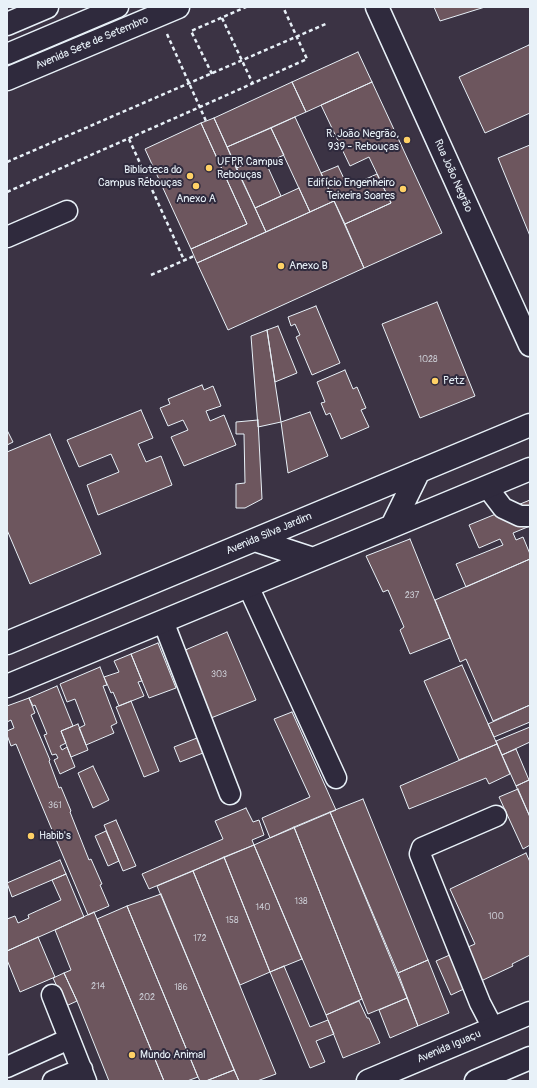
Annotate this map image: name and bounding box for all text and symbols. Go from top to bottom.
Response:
street label: Avenida Sete de Setembro [34,13,150,73]
place label: R. João Negrão, 939 - Rebouças [326,127,399,153]
marker: R. João Negrão, 939 - Rebouças [402,135,412,145]
street label: Rua João Negrão [431,137,475,215]
place label: UFPR Campus Rebouças [217,155,283,181]
place label: Biblioteca do Campus Rebouças [98,163,182,189]
marker: UFPR Campus Rebouças [204,163,214,173]
marker: Biblioteca do Campus Rebouças [185,171,195,181]
place label: Edifício Engenheiro Teixeira Soares [307,176,395,202]
marker: Anexo A [191,181,201,191]
marker: Edifício Engenheiro Teixeira Soares [398,184,408,194]
place label: Anexo A [176,192,216,206]
place label: Anexo B [289,259,328,273]
marker: Anexo B [276,261,286,271]
house number: 1028 [418,355,438,365]
place label: Petz [443,374,465,388]
marker: Petz [430,376,440,386]
street label: Avenida Silva Jardim [224,510,314,558]
house number: 237 [405,591,419,601]
house number: 303 [211,670,227,680]
house number: 361 [48,801,62,811]
place label: Habib's [39,829,71,843]
marker: Habib's [26,831,36,841]
house number: 138 [294,897,308,907]
house number: 140 [256,903,270,913]
house number: 100 [488,912,504,922]
house number: 158 [226,916,238,926]
house number: 172 [193,934,207,944]
house number: 214 [91,982,105,992]
house number: 186 [174,983,188,993]
house number: 202 [139,993,155,1003]
street label: Avenida Iguaçu [415,1028,483,1066]
place label: Mundo Animal [140,1048,206,1062]
marker: Mundo Animal [127,1050,137,1060]

